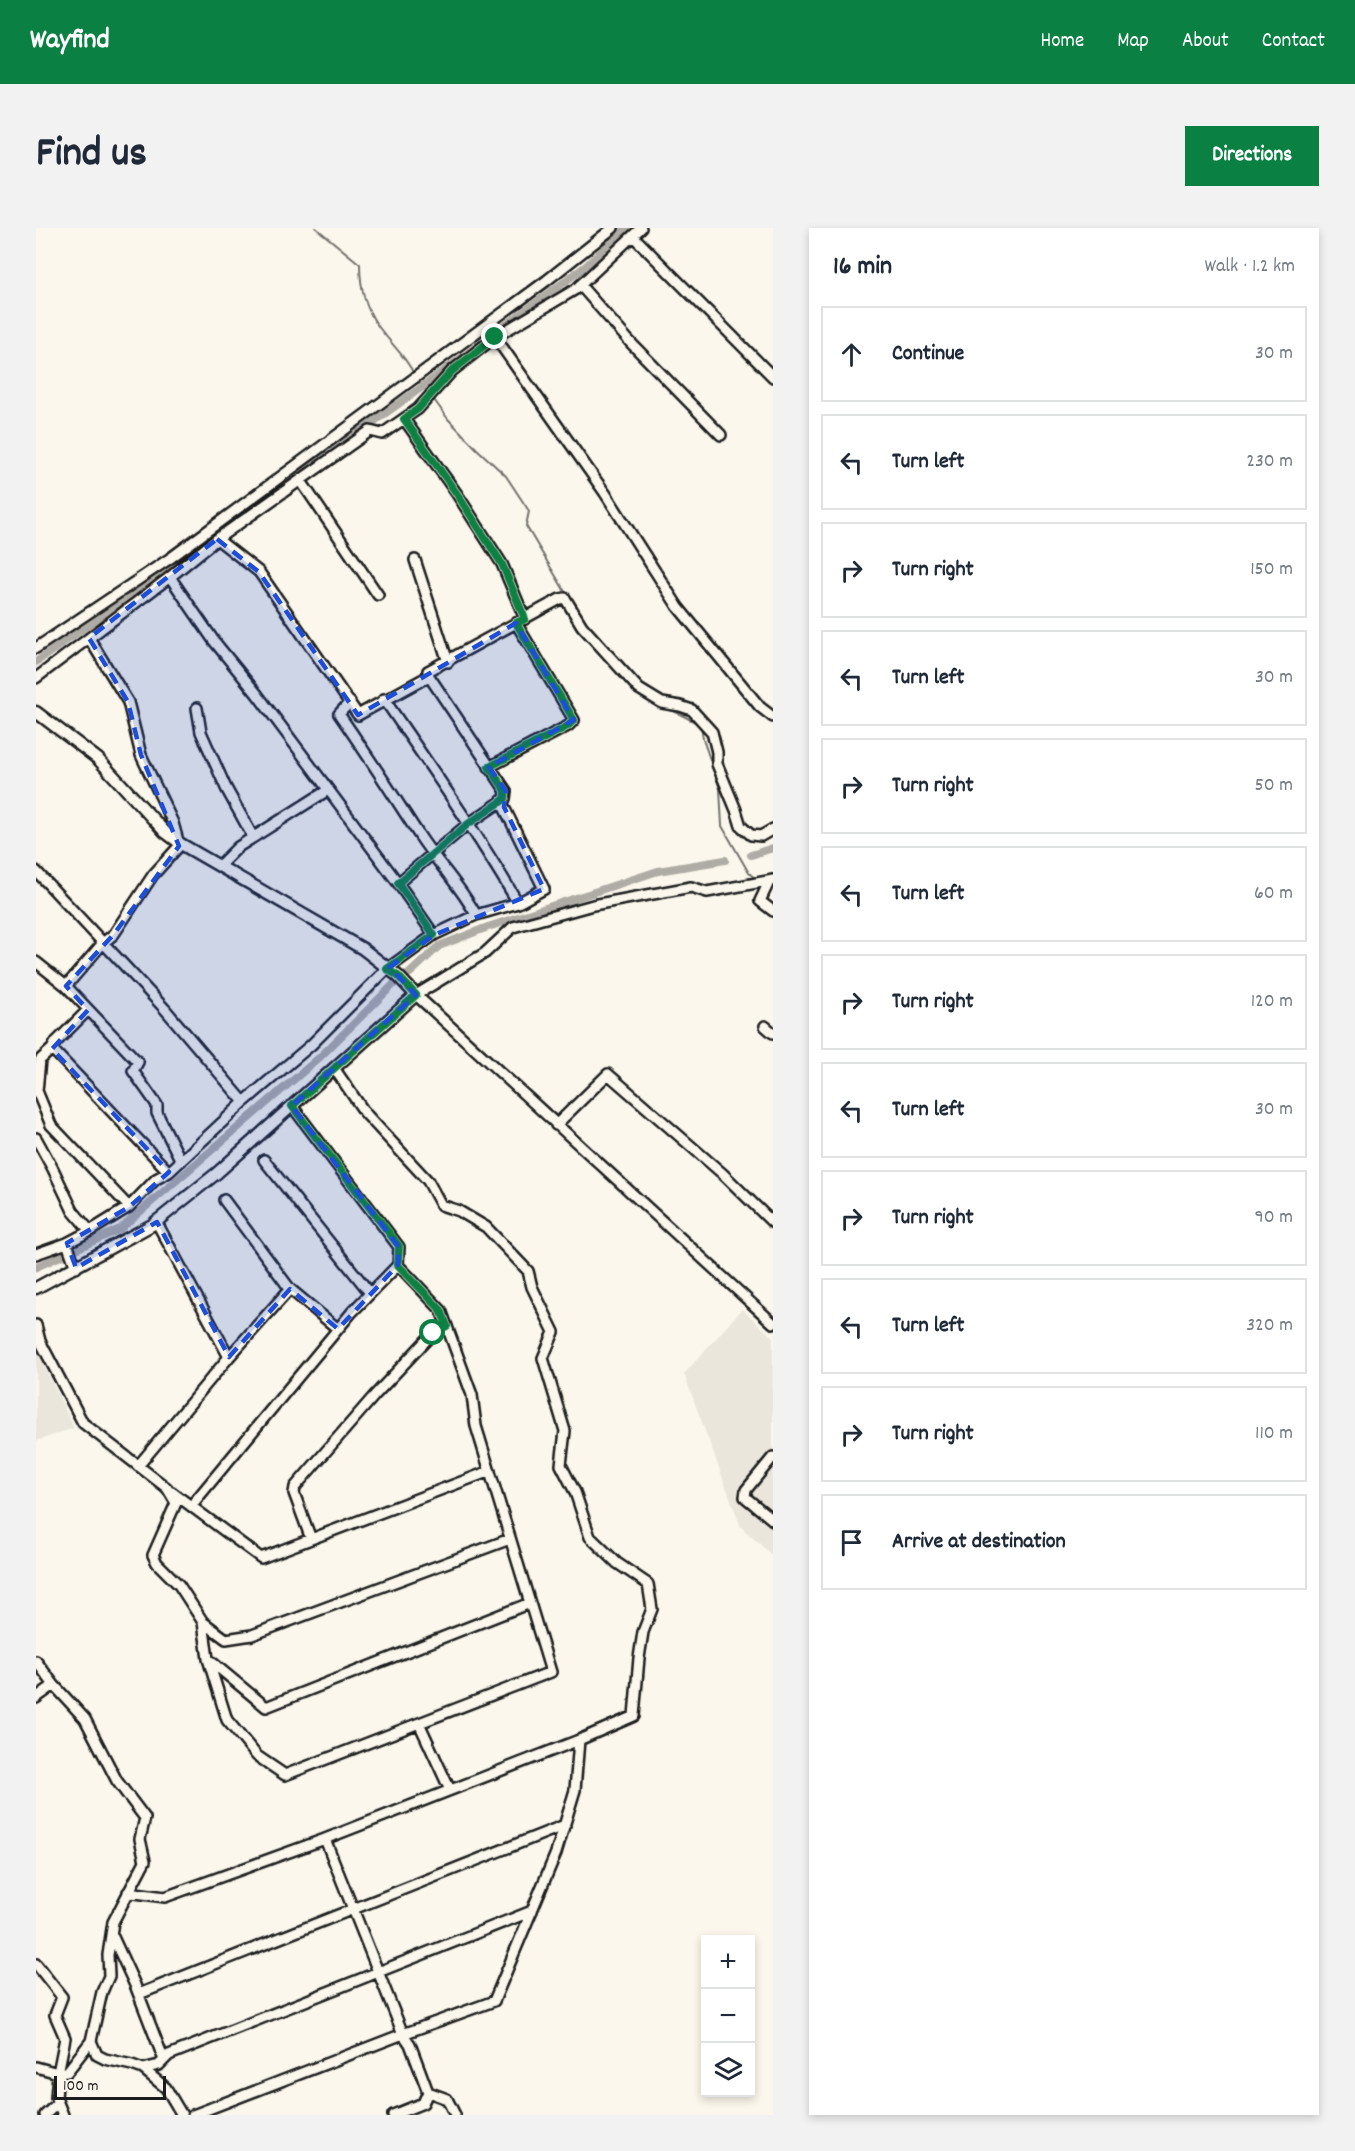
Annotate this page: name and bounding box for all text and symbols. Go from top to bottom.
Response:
text: Wayfind [30,22,110,62]
text: Home [1040,27,1084,57]
text: Map [1117,27,1149,57]
text: About [1182,27,1229,57]
text: Contact [1262,27,1325,57]
text: Find us [36,126,147,186]
button: Directions [1185,126,1319,186]
text: 16 min [833,249,892,286]
text: Walk · 1.2 km [1204,253,1295,281]
route end [481,323,507,349]
icon: ahead [835,338,868,371]
text: Continue [892,339,964,370]
text: 30 m [1255,340,1293,368]
icon: left [835,446,868,479]
text: Turn left [892,447,964,478]
text: 230 m [1246,448,1293,476]
icon: right [835,554,868,587]
text: Turn right [892,555,974,586]
text: 150 m [1250,556,1293,584]
icon: left [835,662,868,695]
text: Turn left [892,663,964,694]
text: 30 m [1255,664,1293,692]
icon: right [835,770,868,803]
text: Turn right [892,771,974,802]
text: 50 m [1255,772,1293,800]
icon: left [835,878,868,911]
text: Turn left [892,879,964,910]
text: 60 m [1254,880,1293,908]
icon: right [835,986,868,1019]
text: Turn right [892,987,974,1018]
text: 120 m [1251,988,1293,1016]
icon: left [835,1094,868,1127]
text: Turn left [892,1095,964,1126]
text: 30 m [1255,1096,1293,1124]
icon: right [835,1202,868,1235]
text: Turn right [892,1203,974,1234]
text: 90 m [1255,1204,1293,1232]
icon: left [835,1310,868,1343]
text: Turn left [892,1311,964,1342]
text: 320 m [1246,1312,1293,1340]
route start [419,1319,445,1345]
icon: right [835,1418,868,1451]
text: Turn right [892,1419,974,1450]
text: 110 m [1255,1420,1293,1448]
icon: arrive [835,1526,868,1559]
text: Arrive at destination [892,1527,1066,1558]
map controls [701,1935,755,2097]
button: + [701,1935,755,1989]
button: − [701,1989,755,2043]
button: layers [701,2043,755,2097]
scale bar [54,2073,166,2100]
text: 100 m [63,2075,99,2098]

